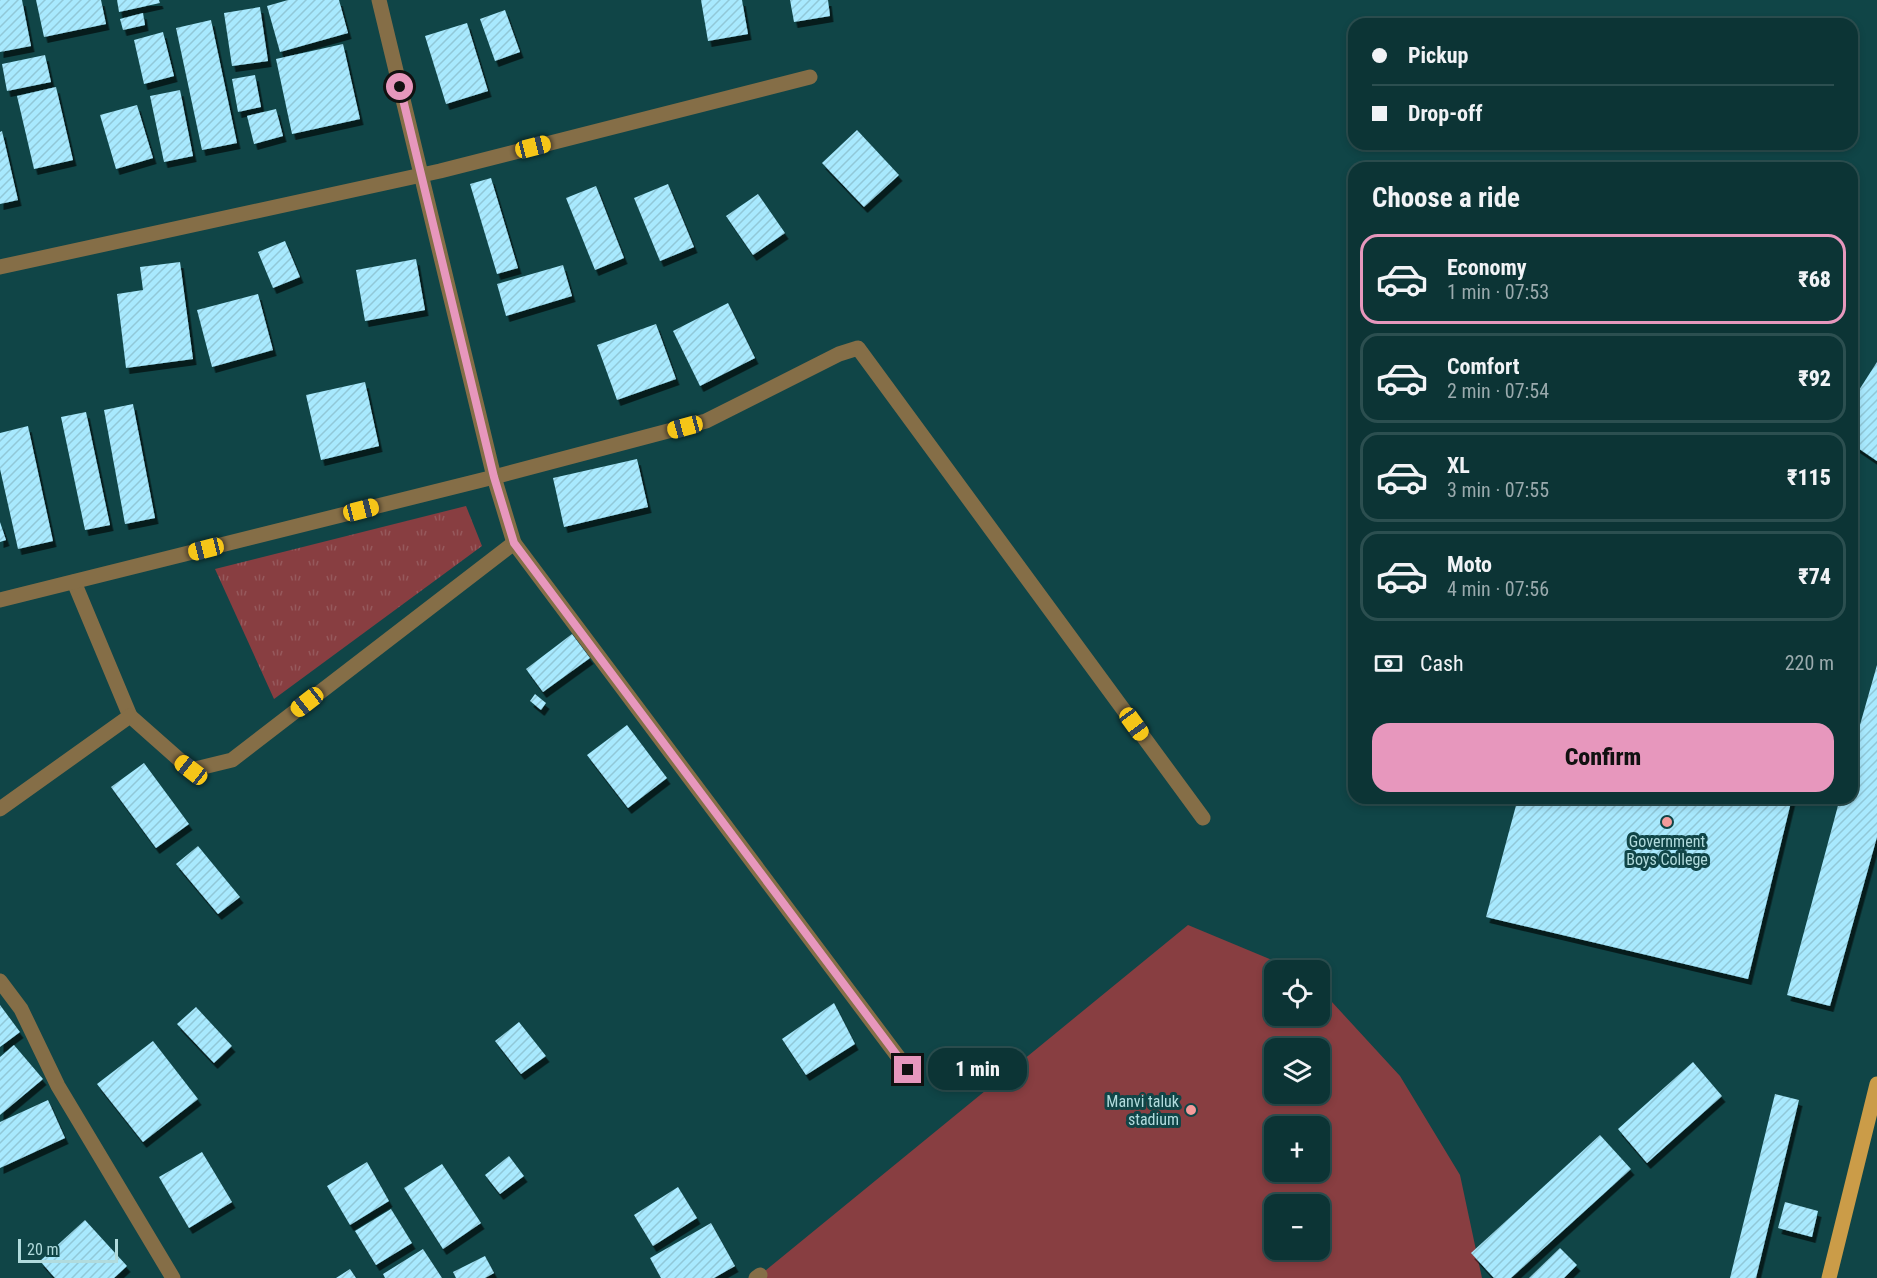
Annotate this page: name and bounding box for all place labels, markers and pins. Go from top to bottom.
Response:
marker: Government Boys College [1660,815,1674,829]
place label: Government Boys College [1626,832,1708,869]
place label: Manvi taluk stadium [1106,1092,1180,1129]
marker: Manvi taluk stadium [1184,1103,1198,1117]

